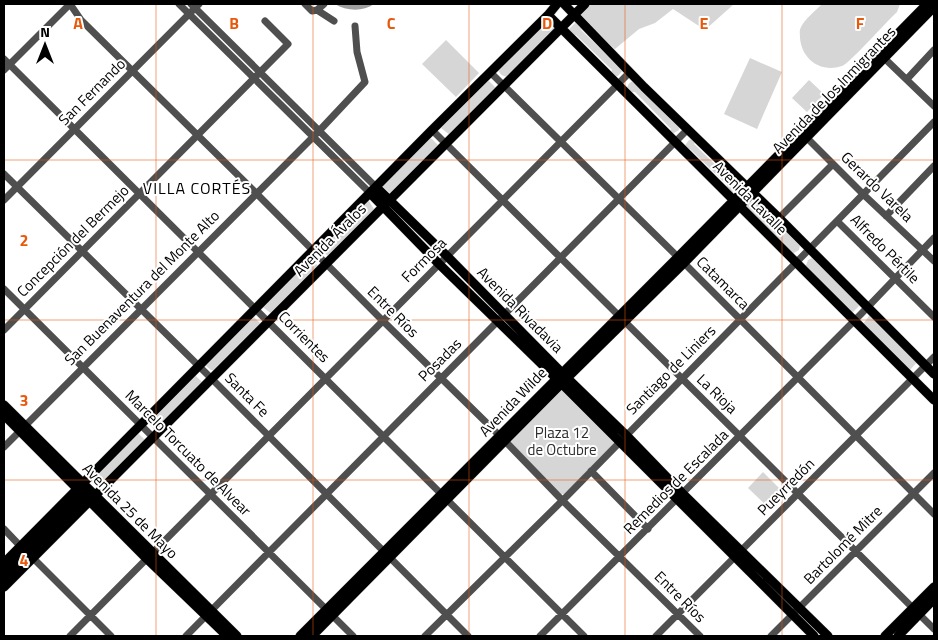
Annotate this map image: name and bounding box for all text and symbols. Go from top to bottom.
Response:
text: A [73,11,83,35]
text: B [229,11,239,35]
text: C [387,11,396,35]
text: D [542,11,552,35]
text: E [700,11,709,35]
text: F [856,11,865,35]
north arrow [20,20,70,70]
text: N [40,21,50,42]
street label: Avenida de los Inmigrantes [766,21,901,159]
street label: San Fernando [53,53,131,130]
street label: Gerardo Varela [836,146,919,228]
street label: Avenida Lavalle [708,155,793,240]
district label: VILLA CORTÉS [143,176,251,200]
street label: Concepción del Bermejo [11,179,134,302]
street label: Avenida Ávalos [288,198,371,281]
street label: San Buenaventura del Monte Alto [59,205,225,371]
street label: Alfredo Pértile [845,209,925,289]
text: 2 [20,228,28,252]
street label: Formosa [396,231,452,287]
street label: Catamarca [691,251,756,315]
street label: Avenida Rivadavia [472,261,569,358]
street label: Entre Ríos [362,281,424,343]
street label: Corrientes [273,306,335,368]
street label: Santiago de Liniers [620,319,721,420]
street label: Posadas [413,333,467,387]
street label: Avenida Wilde [473,362,552,442]
street label: Santa Fe [220,367,275,422]
street label: La Rioja [692,368,743,419]
street label: Marcelo Torcuato de Alvear [120,384,257,521]
text: 3 [20,388,28,412]
park label: Plaza 12 de Octubre [528,421,597,461]
street label: Remedios de Escalada [618,423,734,540]
street label: Pueyrredón [752,453,820,521]
street label: Avenida 25 de Mayo [77,457,184,564]
street label: Bartolomé Mitre [798,500,887,589]
text: 4 [20,548,29,572]
street label: Entre Ríos [649,566,711,628]

